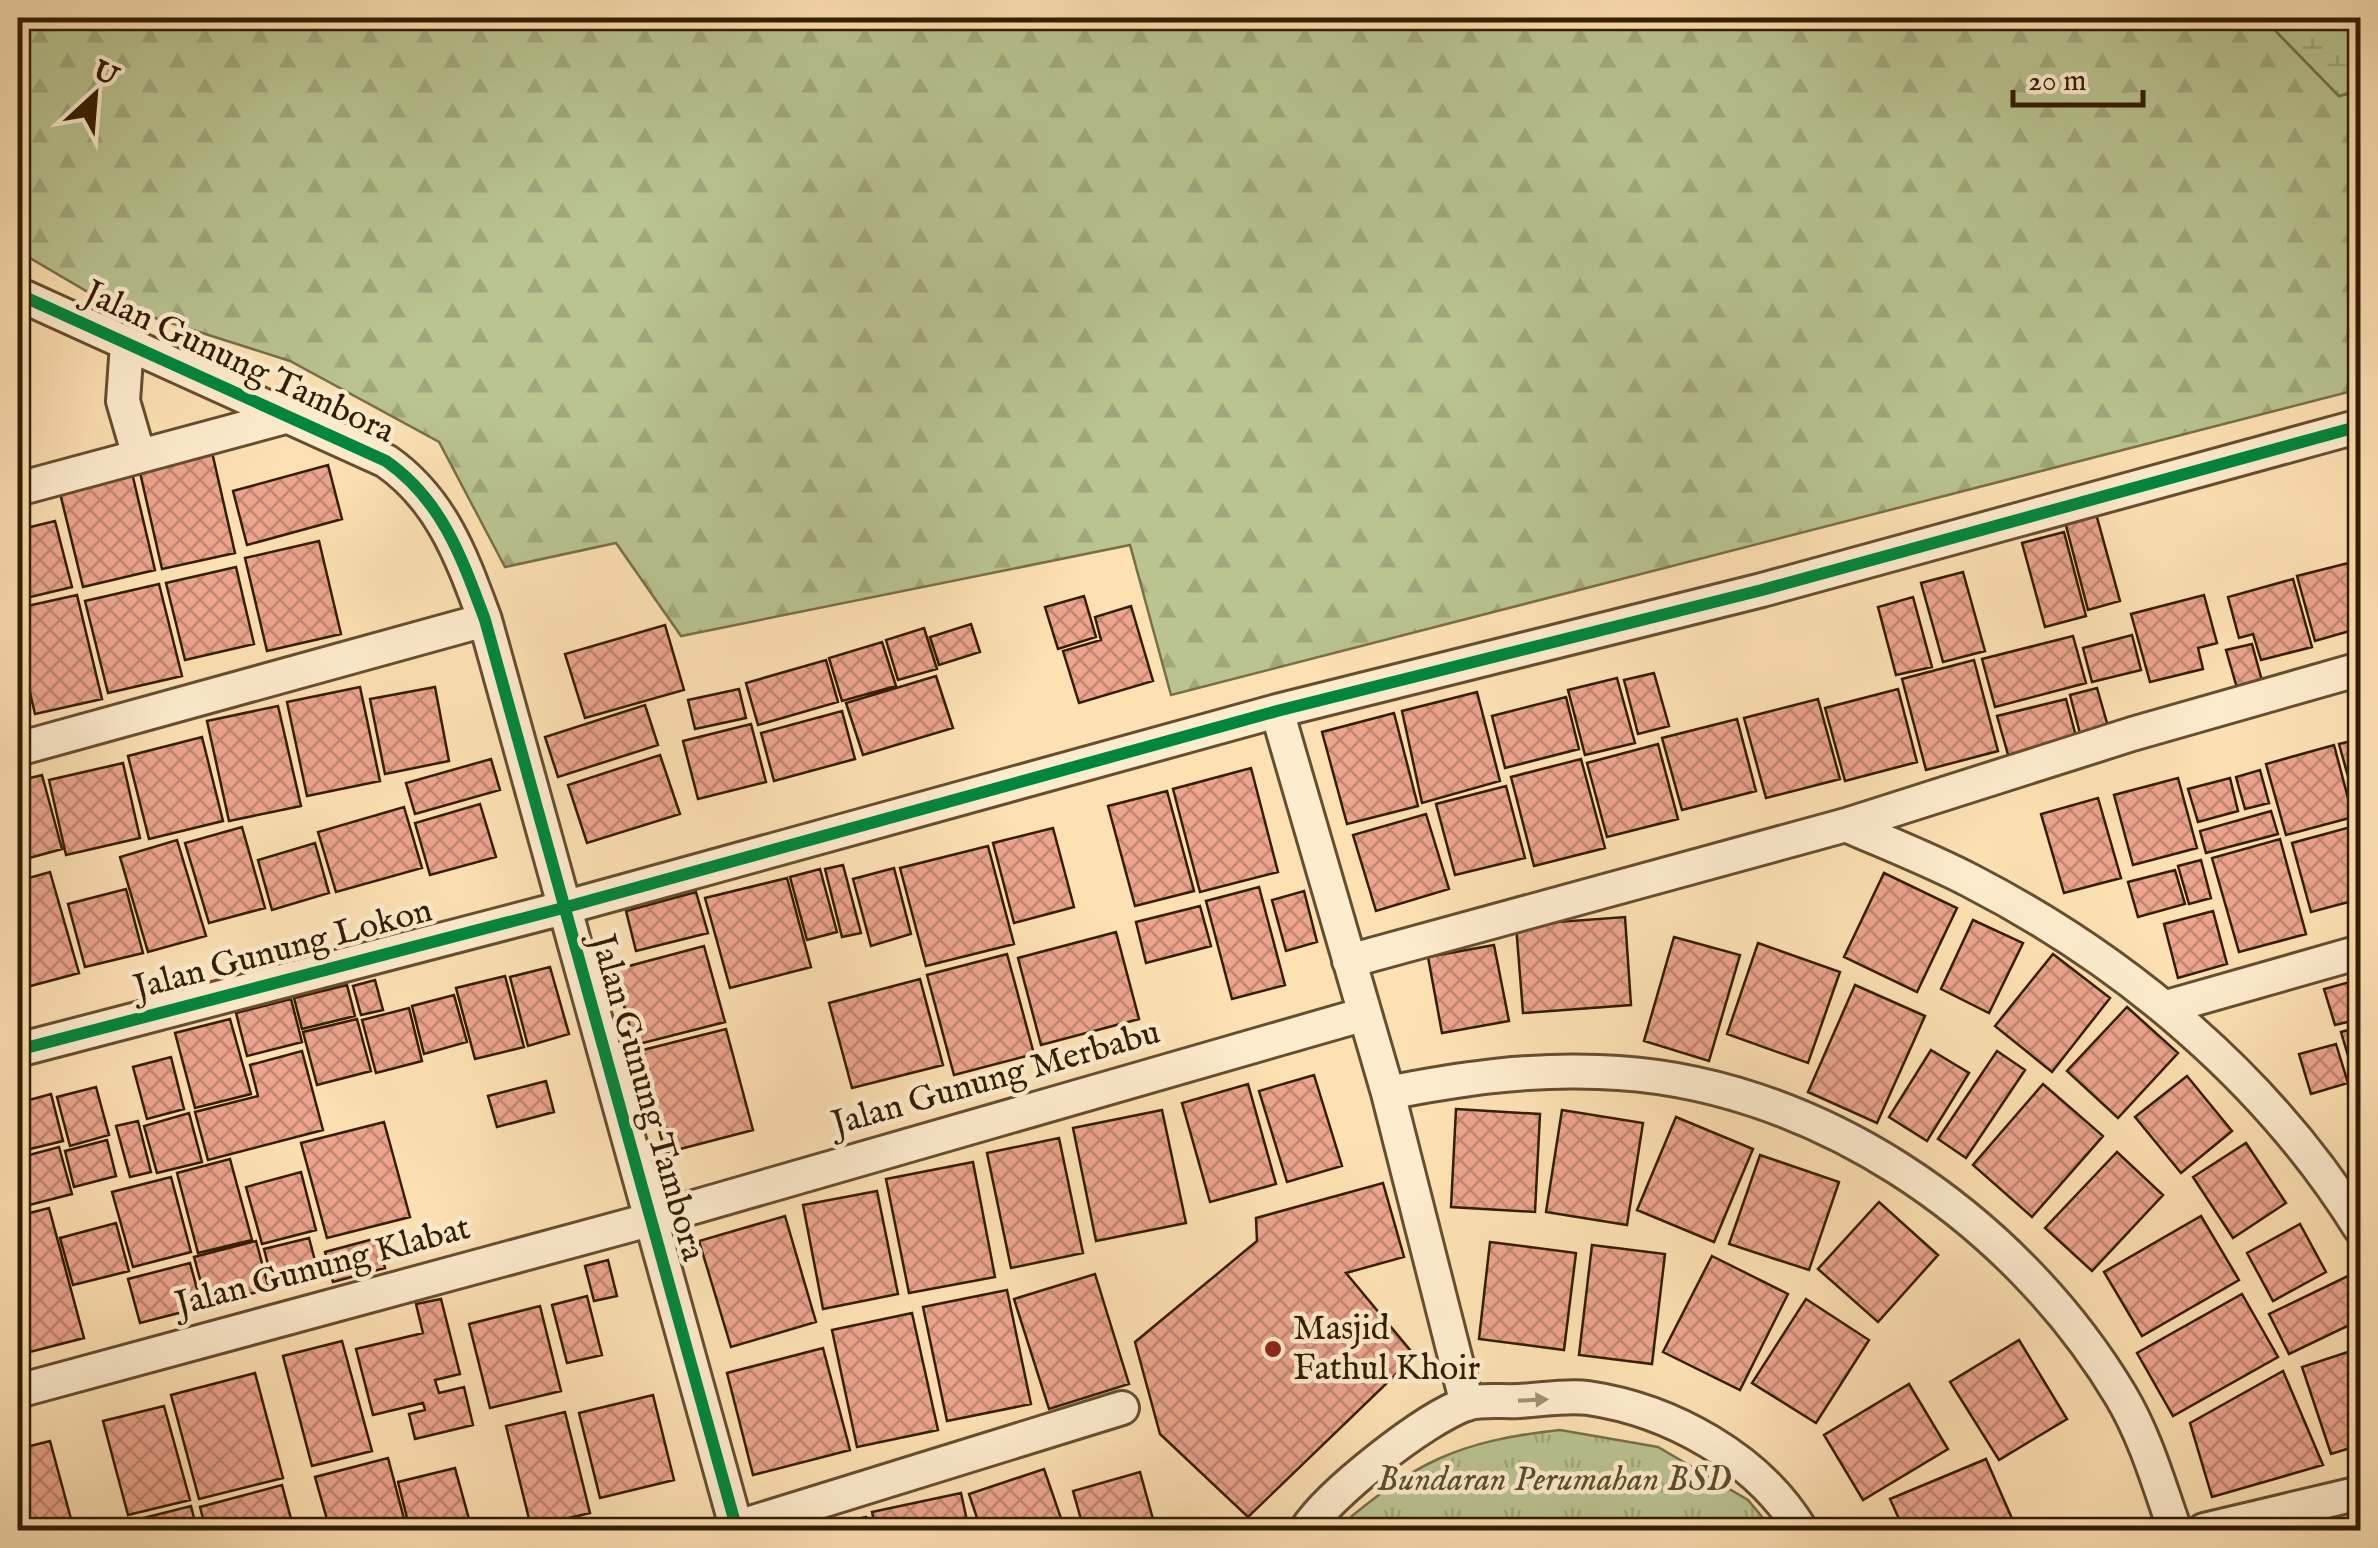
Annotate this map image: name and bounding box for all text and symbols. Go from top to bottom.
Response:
north arrow [45,45,145,145]
scale bar [2013,45,2143,107]
text: U [87,54,124,96]
text: 20 m [2028,63,2087,101]
street label: Jalan Gunung Tambora [73,270,402,455]
street label: Jalan Gunung Lokon [125,889,437,1013]
street label: Jalan Gunung Tambora [578,926,715,1267]
street label: Jalan Gunung Merbabu [823,1011,1165,1148]
street label: Jalan Gunung Klabat [167,1206,475,1329]
place label: Masjid Fathul Khoir [1293,1307,1481,1392]
marker: Masjid Fathul Khoir [1262,1338,1284,1360]
one-way arrow [1517,1392,1549,1408]
park label: Bundaran Perumahan BSD [1377,1458,1731,1503]

